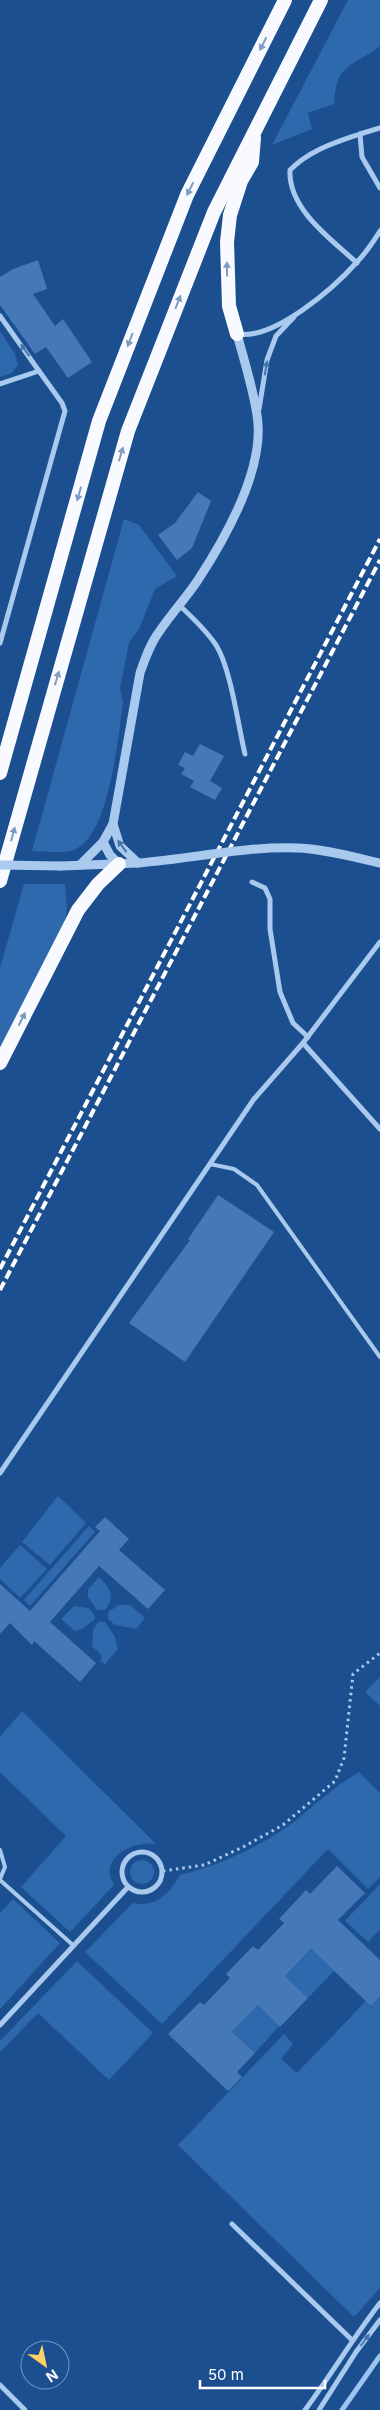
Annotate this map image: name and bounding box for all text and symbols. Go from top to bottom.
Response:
one-way arrow [259,36,267,51]
one-way arrow [186,181,194,196]
one-way arrow [223,261,231,277]
one-way arrow [175,295,182,310]
one-way arrow [126,333,134,347]
one-way arrow [20,344,30,357]
one-way arrow [262,360,270,376]
one-way arrow [118,447,126,462]
one-way arrow [74,486,82,501]
one-way arrow [53,670,61,685]
one-way arrow [9,827,17,842]
one-way arrow [117,839,127,853]
one-way arrow [18,1012,26,1026]
one-way arrow [360,2333,370,2347]
north arrow [20,2340,70,2390]
scale bar [200,2358,325,2390]
text: 50 m [208,2365,244,2384]
text: N [43,2366,61,2386]

